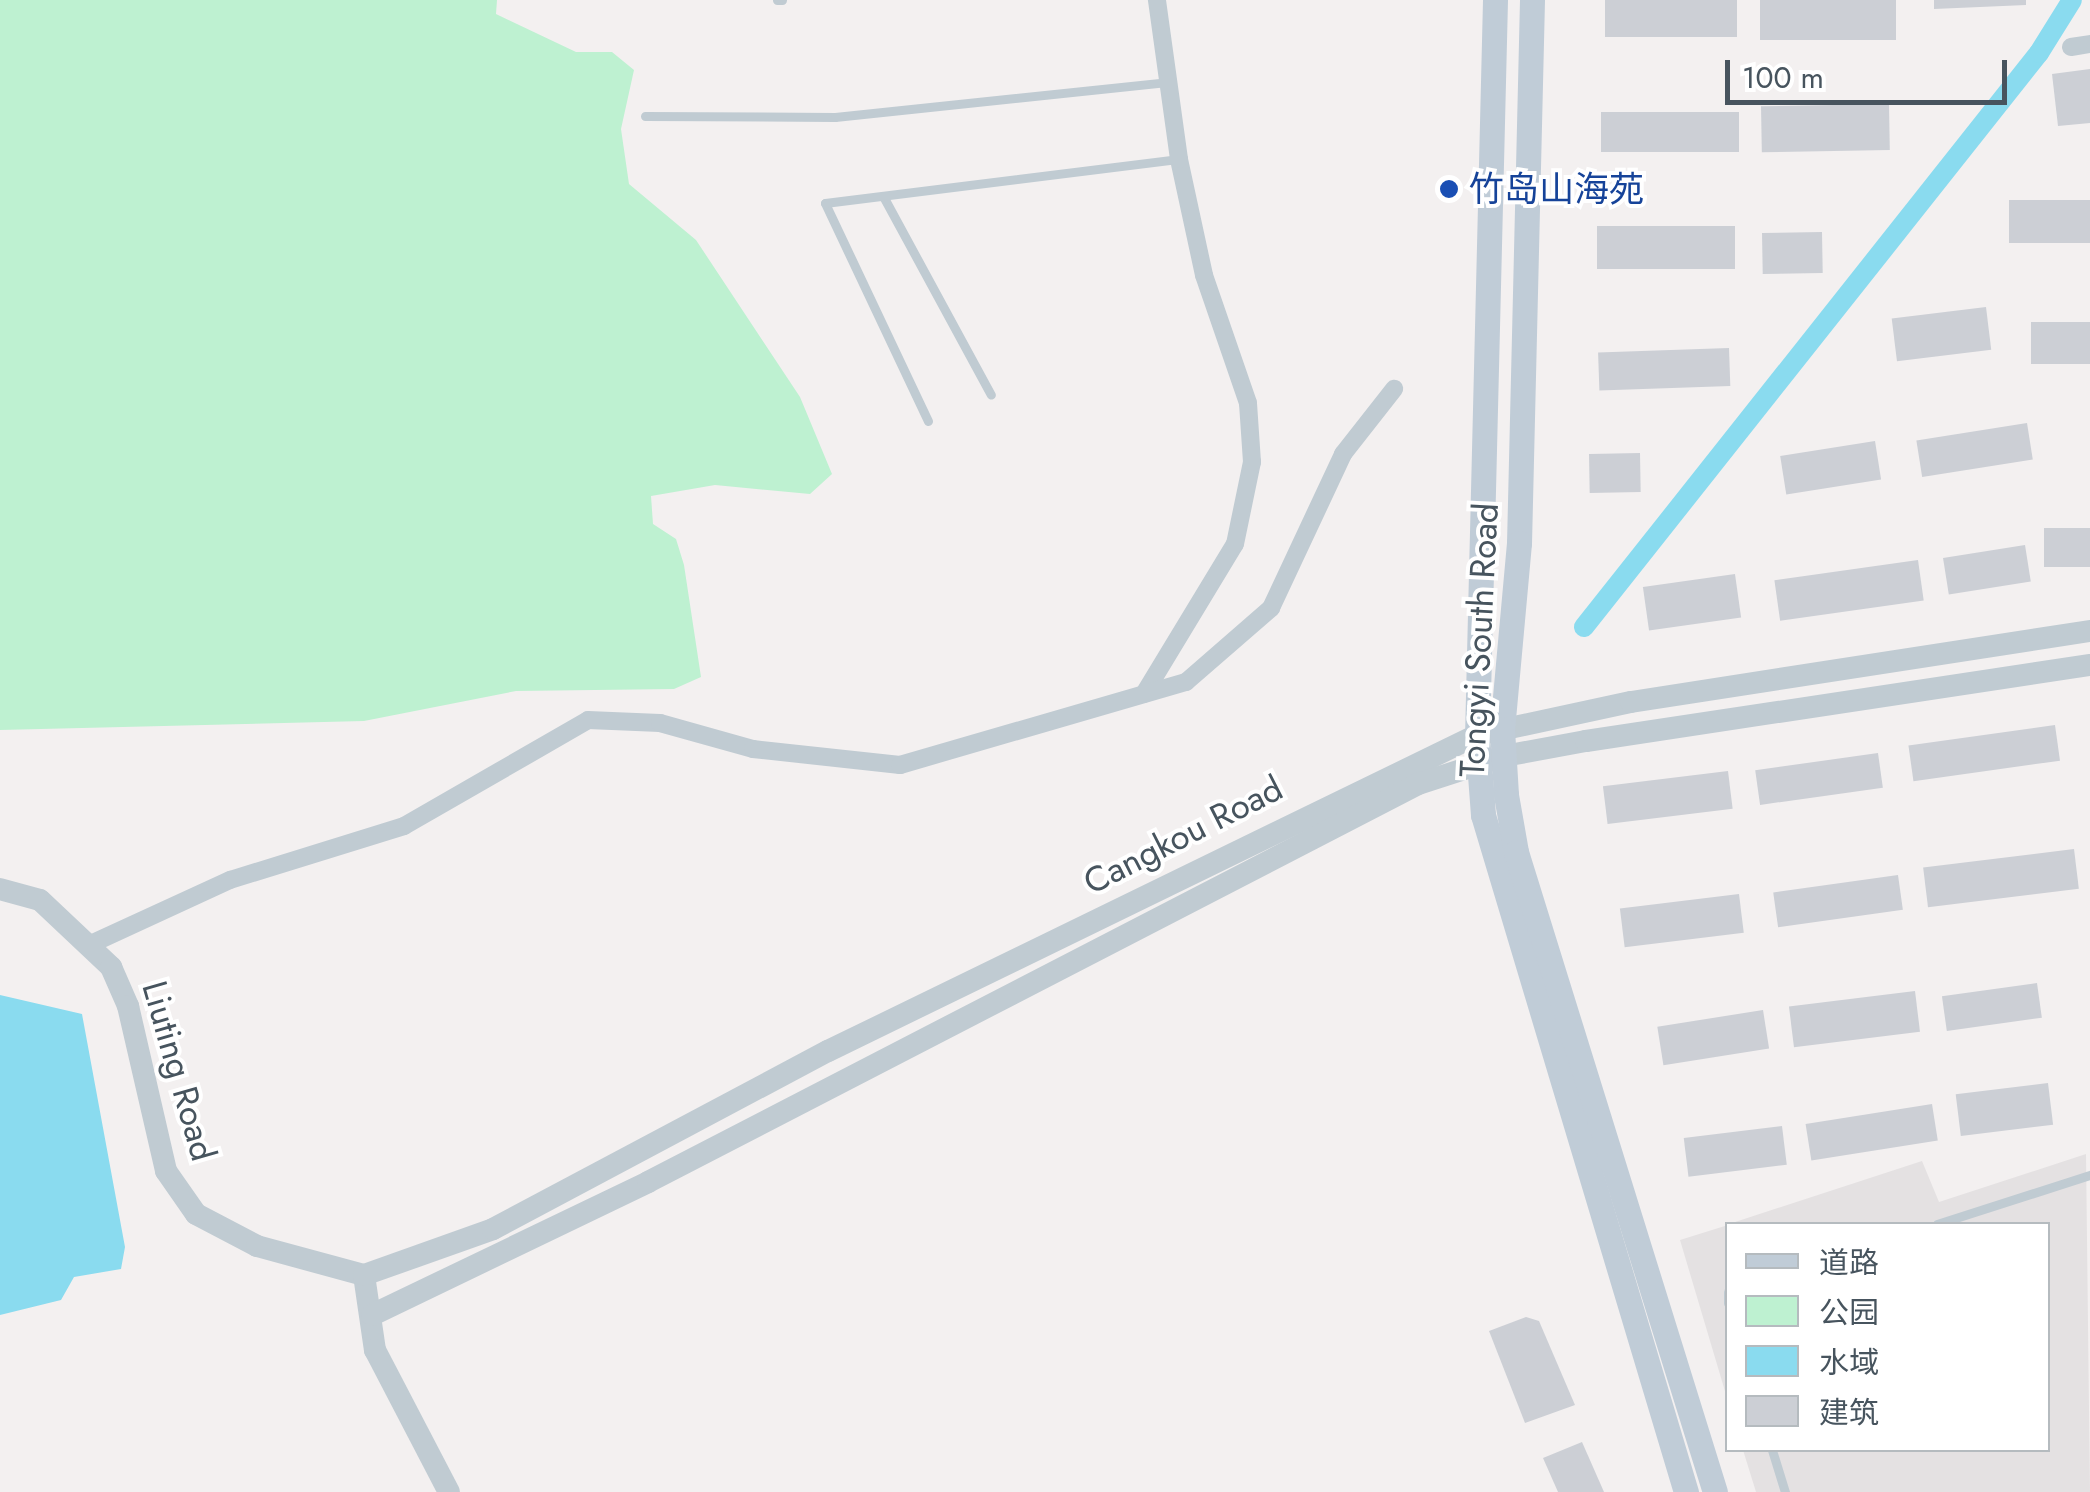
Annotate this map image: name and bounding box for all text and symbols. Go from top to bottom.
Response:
scale bar [1730,40,2012,102]
text: 100 m [1742,56,1824,99]
place label: 竹岛山海苑 [1469,168,1644,210]
marker: 竹岛山海苑 [1438,178,1460,200]
street label: Tongyi South Road [1451,502,1507,778]
street label: Cangkou Road [1077,767,1289,903]
street label: Liuting Road [133,976,225,1166]
legend [1725,1222,2050,1452]
text: 道路 [1819,1241,1879,1284]
text: 公园 [1819,1291,1879,1334]
text: 水域 [1819,1341,1879,1384]
text: 建筑 [1819,1391,1879,1434]

